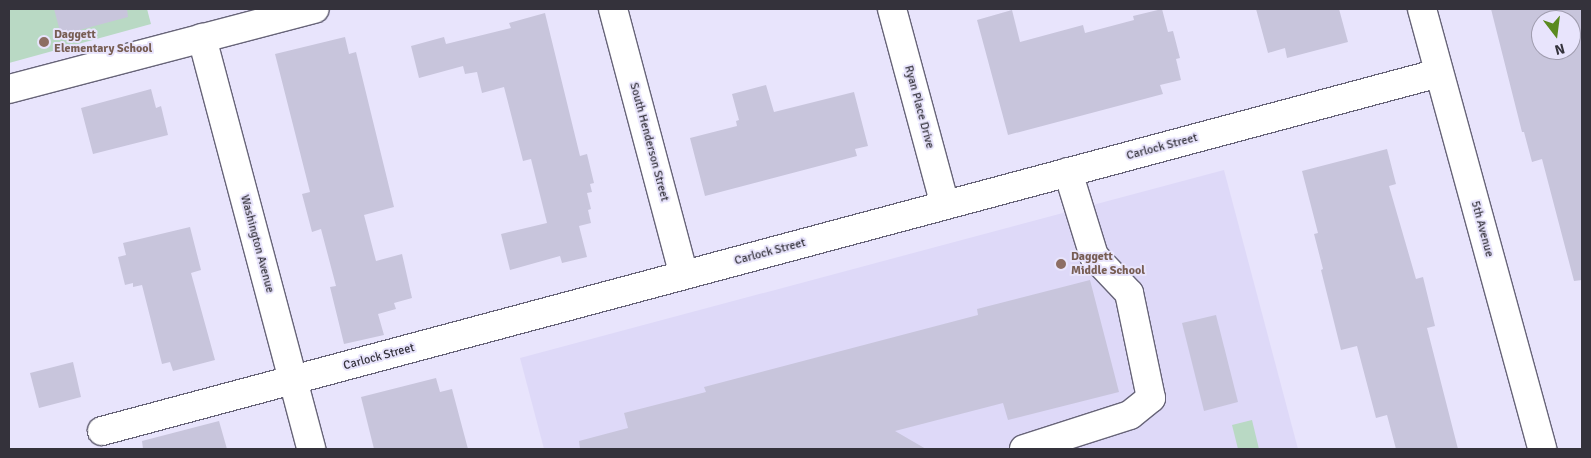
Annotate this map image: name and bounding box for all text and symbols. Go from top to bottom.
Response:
north arrow [1531,10,1581,60]
place label: Daggett Elementary School [54,28,152,56]
marker: Daggett Elementary School [38,36,50,48]
text: N [1553,40,1567,58]
street label: Ryan Place Drive [901,64,937,150]
street label: South Henderson Street [626,81,672,203]
street label: Carlock Street [1125,131,1199,163]
street label: Washington Avenue [237,193,277,295]
street label: 5th Avenue [1468,199,1496,259]
street label: Carlock Street [733,236,807,268]
place label: Daggett Middle School [1071,250,1145,278]
marker: Daggett Middle School [1055,258,1067,270]
street label: Carlock Street [342,341,416,373]

